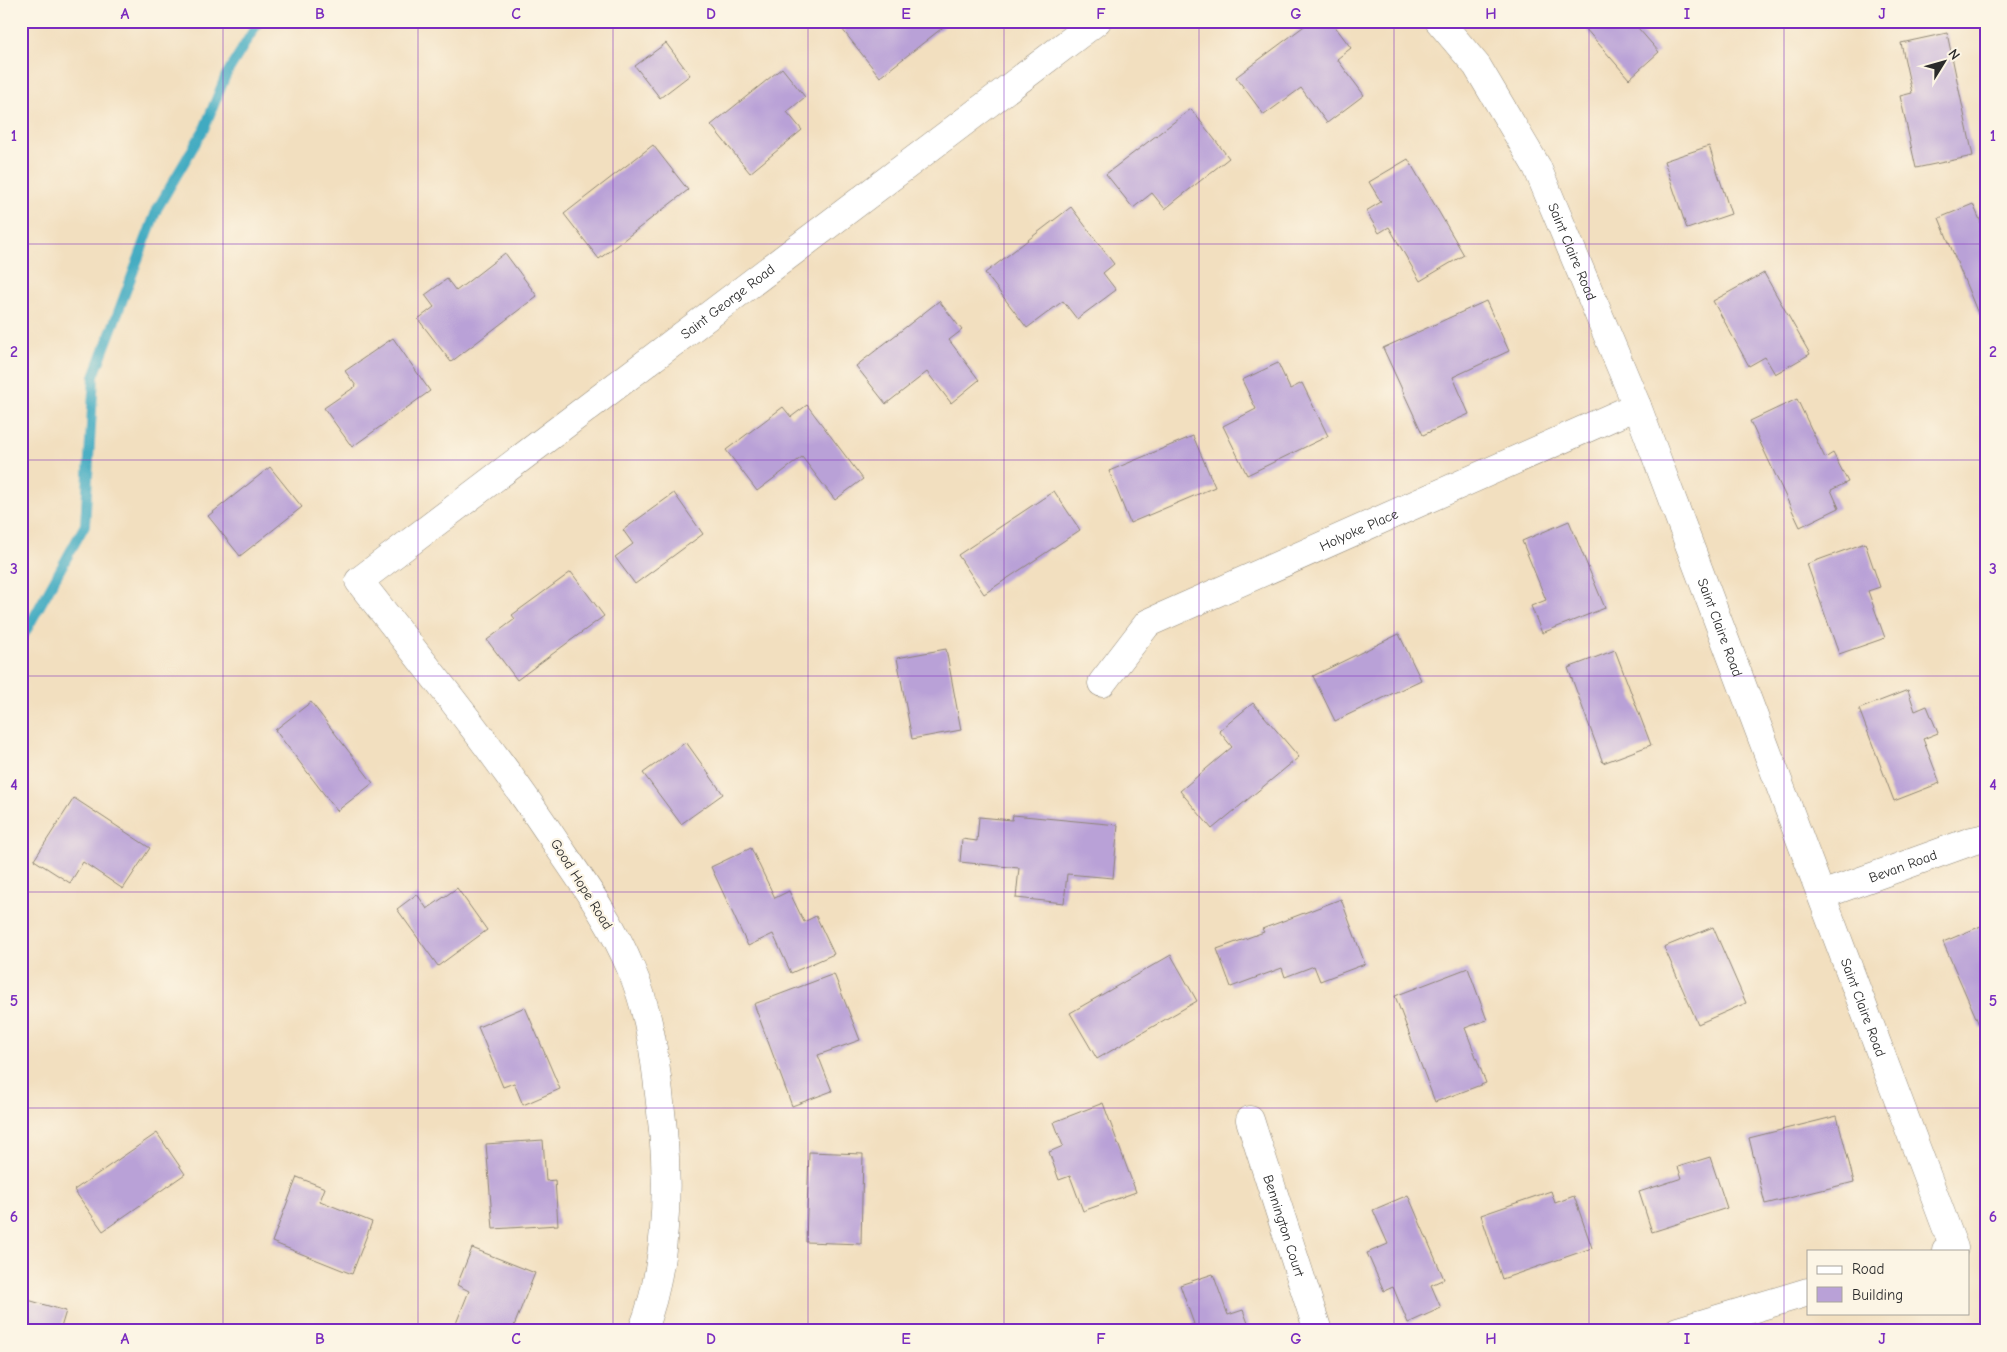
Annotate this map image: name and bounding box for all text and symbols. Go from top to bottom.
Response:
text: A [121,5,130,23]
text: B [315,5,325,23]
text: C [511,5,521,23]
text: D [706,5,716,23]
text: E [901,5,911,23]
text: F [1096,5,1106,23]
text: G [1290,5,1302,23]
text: H [1485,5,1497,23]
text: I [1684,5,1690,23]
text: J [1878,5,1886,23]
north arrow [1920,38,1970,88]
text: N [1944,46,1964,63]
text: 1 [11,127,17,145]
text: 1 [1990,127,1996,145]
street label: Saint Claire Road [1544,200,1600,303]
street label: Saint George Road [677,261,778,343]
text: 2 [10,343,18,361]
text: 2 [1989,343,1997,361]
street label: Holyoke Place [1317,505,1401,555]
text: 3 [10,560,18,578]
text: 3 [1989,560,1997,578]
street label: Saint Claire Road [1694,576,1746,679]
text: 4 [10,776,18,794]
text: 4 [1989,776,1997,794]
street label: Good Hope Road [547,836,616,933]
street label: Bevan Road [1867,846,1939,886]
street label: Saint Claire Road [1837,956,1889,1059]
text: 5 [10,992,18,1010]
text: 5 [1989,992,1997,1010]
street label: Bennington Court [1259,1173,1308,1280]
text: 6 [10,1208,18,1226]
text: 6 [1989,1208,1997,1226]
legend [1807,1250,1970,1314]
text: Road [1852,1260,1884,1278]
text: Building [1852,1286,1903,1304]
text: A [121,1330,130,1348]
text: B [315,1330,325,1348]
text: C [511,1330,521,1348]
text: D [706,1330,716,1348]
text: E [901,1330,911,1348]
text: F [1096,1330,1106,1348]
text: G [1290,1330,1302,1348]
text: H [1485,1330,1497,1348]
text: I [1684,1330,1690,1348]
text: J [1878,1330,1886,1348]

